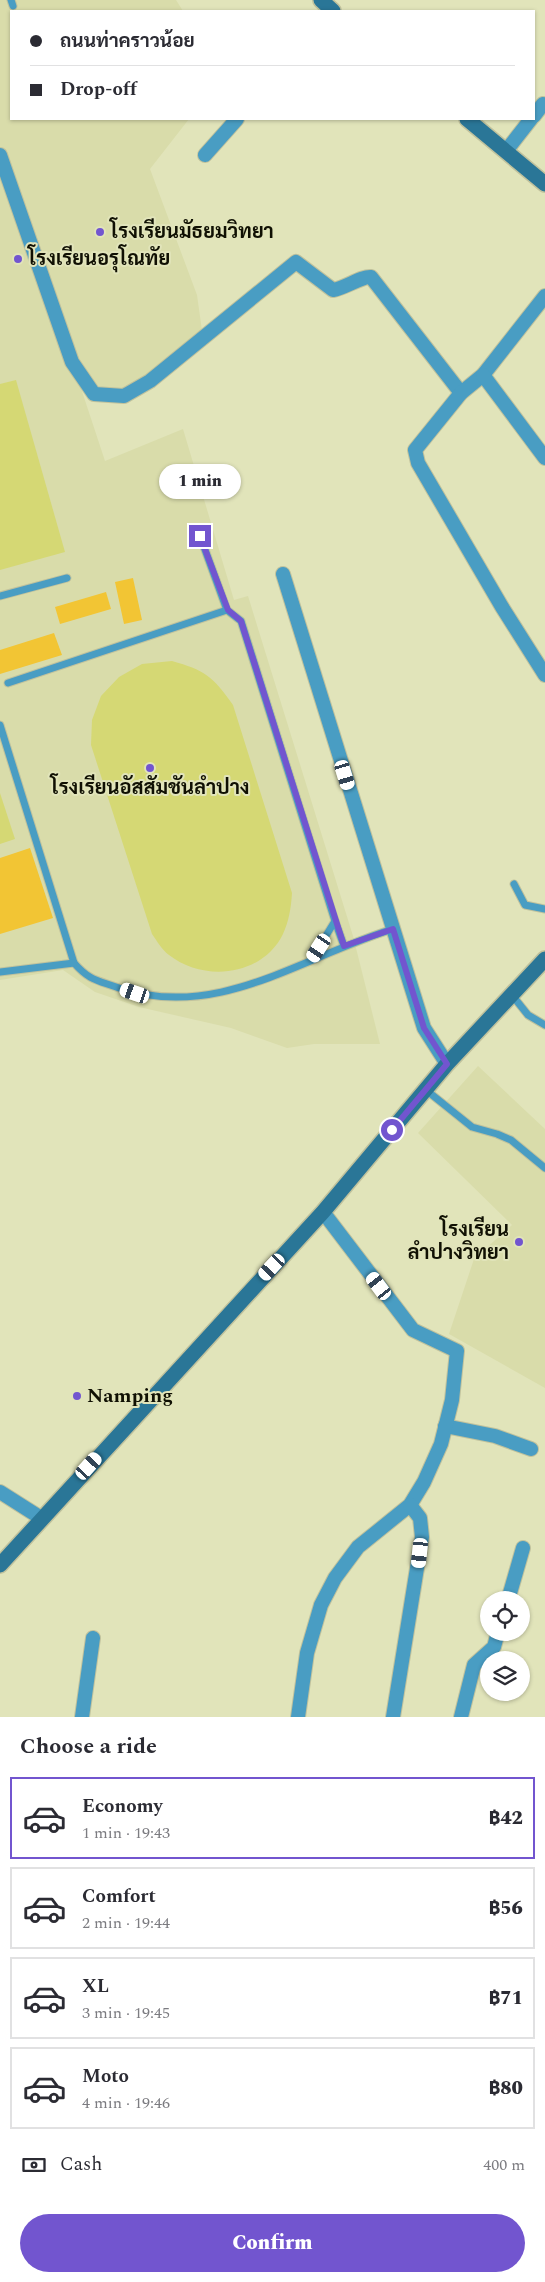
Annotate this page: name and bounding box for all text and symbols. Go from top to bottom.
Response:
text: ถนนท่าคราวน้อย [60,27,195,56]
text: Drop-off [60,75,137,104]
place label: โรงเรียนมัธยมวิทยา [109,217,274,247]
marker: โรงเรียนมัธยมวิทยา [94,226,106,238]
place label: โรงเรียนอรุโณทัย [27,244,170,274]
marker: โรงเรียนอรุโณทัย [12,253,24,265]
callout: 1 min [159,464,241,498]
text: 1 min [178,469,222,493]
route end [189,525,211,547]
car [333,758,356,792]
marker: โรงเรียนอัสสัมชันลำปาง [144,762,156,774]
place label: โรงเรียนอัสสัมชันลำปาง [49,773,250,803]
car [304,931,333,965]
car [118,981,151,1005]
route start [381,1119,403,1141]
place label: โรงเรียน ลำปางวิทยา [407,1215,509,1268]
marker: โรงเรียน ลำปางวิทยา [513,1236,525,1248]
car [256,1251,287,1283]
car [363,1270,394,1302]
place label: Namping [87,1381,173,1411]
marker: Namping [71,1390,83,1402]
car [73,1450,104,1482]
car [410,1537,429,1569]
map controls [480,1591,530,1701]
button: locate [480,1591,530,1641]
button: layers [480,1651,530,1701]
text: Choose a ride [20,1730,157,1763]
text: Economy [82,1792,163,1821]
icon: car [22,1796,67,1841]
text: ฿42 [489,1804,523,1833]
text: 1 min · 19:43 [82,1821,170,1845]
text: Comfort [82,1882,156,1911]
icon: car [22,1886,67,1931]
text: ฿56 [489,1894,523,1923]
text: 2 min · 19:44 [82,1911,170,1935]
text: XL [82,1972,109,2001]
icon: car [22,1976,67,2021]
text: ฿71 [489,1984,523,2013]
text: 3 min · 19:45 [82,2001,170,2025]
text: Moto [82,2062,129,2091]
icon: car [22,2066,67,2111]
text: ฿80 [489,2074,523,2103]
text: 4 min · 19:46 [82,2091,170,2115]
text: Cash [60,2150,102,2179]
icon: cash [20,2151,48,2179]
text: 400 m [483,2153,525,2177]
button: Confirm [20,2214,525,2272]

